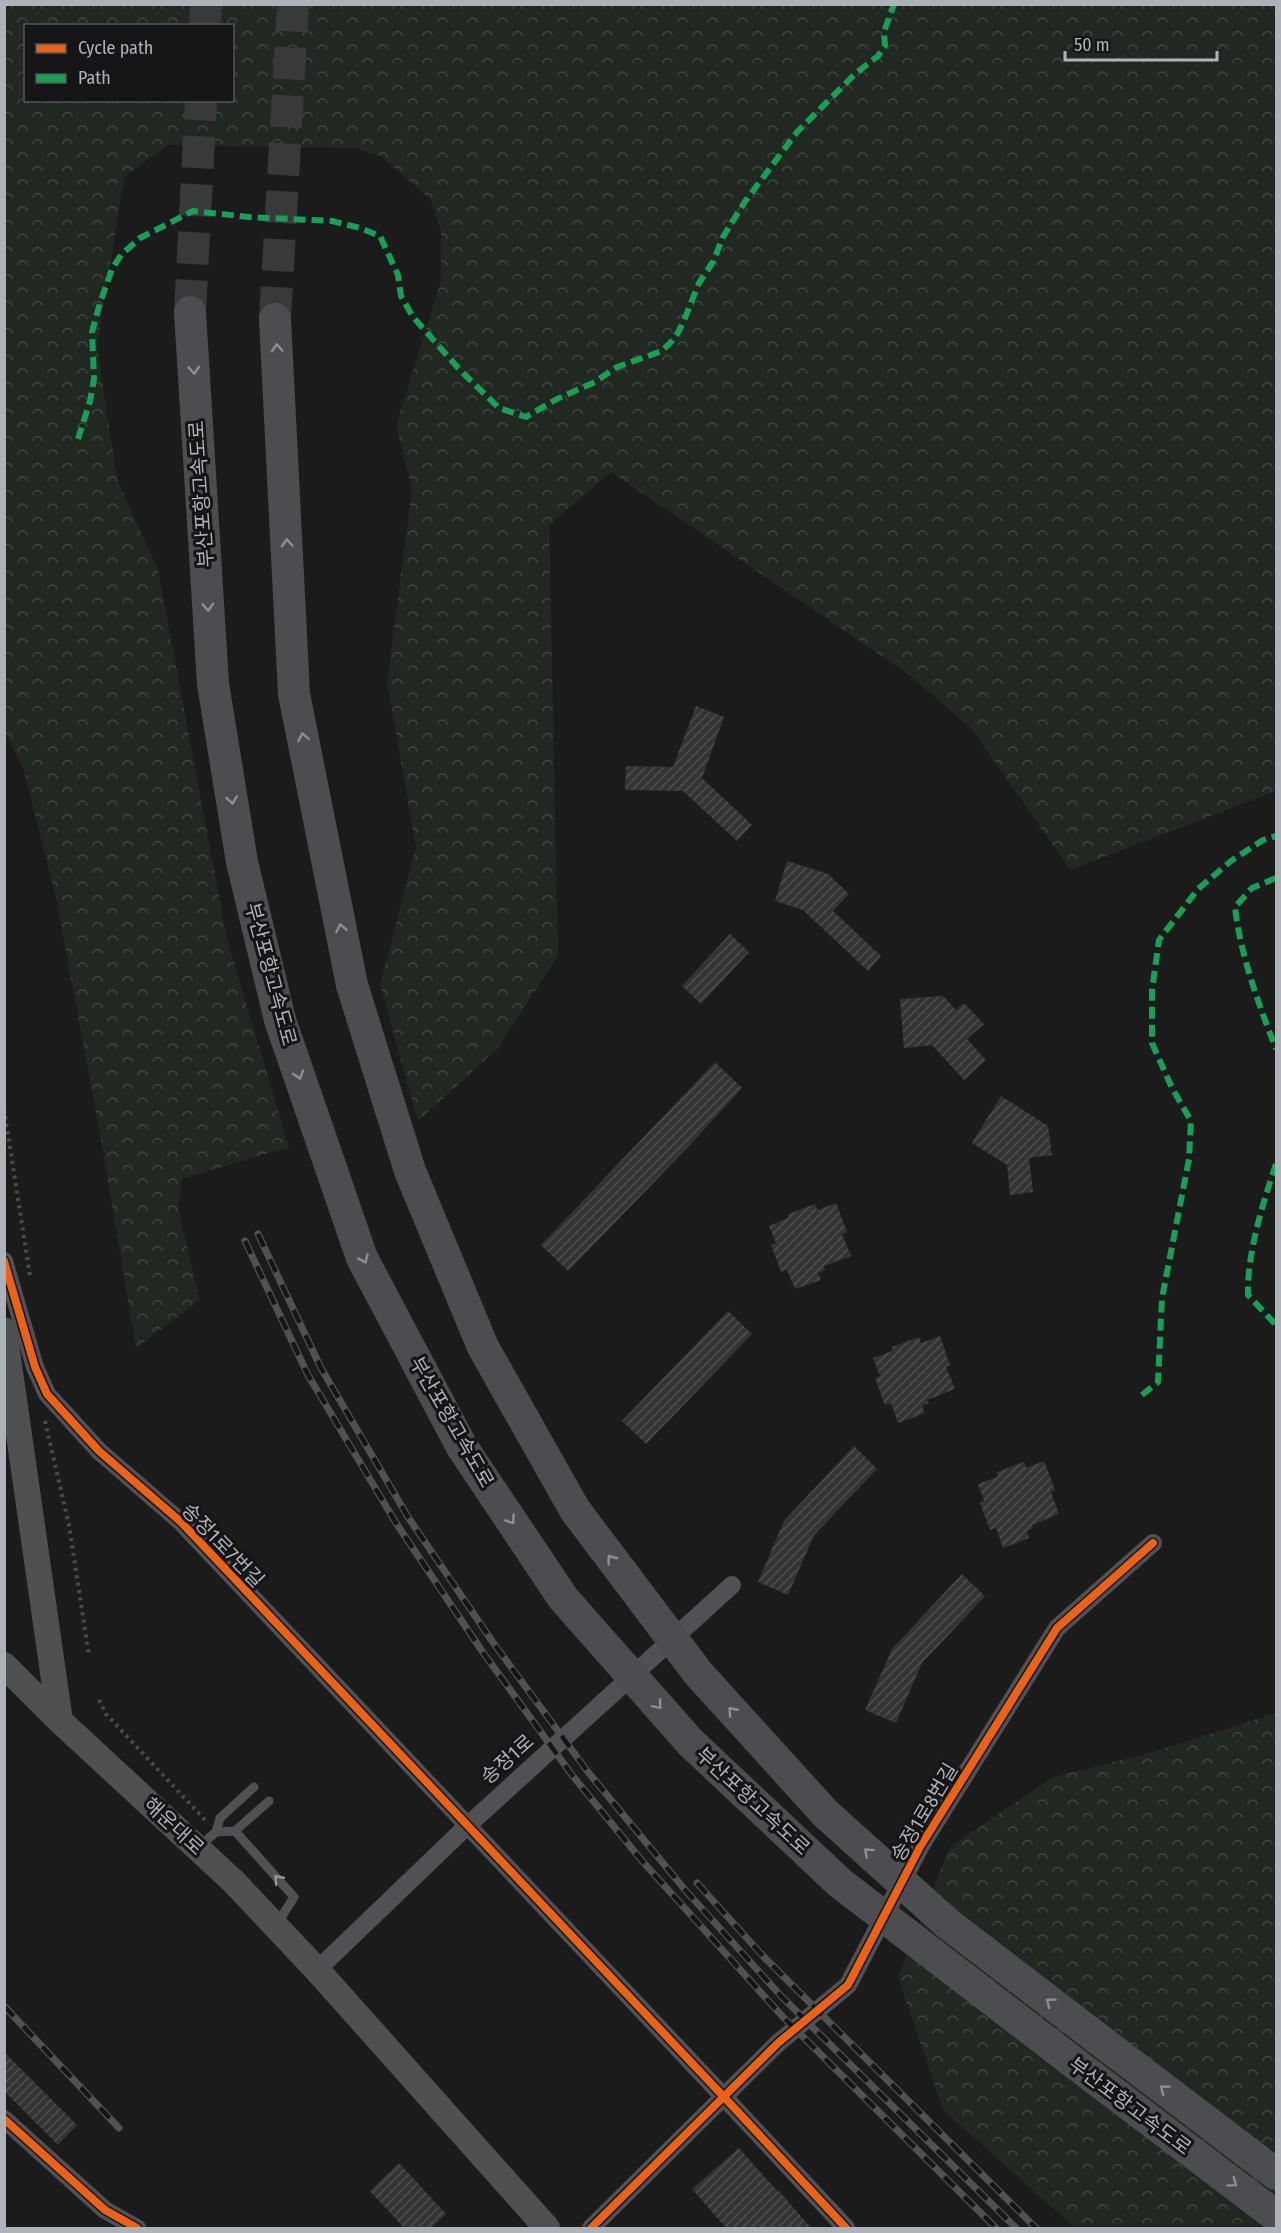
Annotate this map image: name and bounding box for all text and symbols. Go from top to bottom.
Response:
legend [24,24,234,102]
scale bar [1065,24,1216,62]
text: 50 m [1074,34,1110,56]
text: Cycle path [78,37,153,59]
text: Path [78,67,111,89]
one-way arrow [270,343,283,352]
one-way arrow [187,366,200,375]
street label: 부산포항고속도로 [184,420,218,568]
one-way arrow [280,538,293,547]
one-way arrow [202,602,215,611]
one-way arrow [297,732,310,742]
one-way arrow [225,794,238,804]
street label: 부산포항고속도로 [240,900,302,1048]
one-way arrow [335,923,348,933]
one-way arrow [292,1069,304,1080]
one-way arrow [356,1253,368,1264]
street label: 부산포항고속도로 [405,1352,499,1492]
street label: 송정1로7번길 [177,1498,269,1592]
one-way arrow [504,1513,515,1524]
one-way arrow [608,1554,619,1565]
one-way arrow [651,1698,662,1709]
one-way arrow [728,1708,739,1718]
street label: 송정1로 [476,1729,538,1789]
street label: 부산포항고속도로 [691,1742,815,1860]
street label: 송정1로8번길 [885,1759,963,1865]
street label: 해운대로 [139,1792,209,1860]
one-way arrow [864,1848,875,1859]
one-way arrow [274,1875,285,1886]
one-way arrow [1046,1998,1057,2009]
street label: 부산포항고속도로 [1064,2052,1196,2160]
one-way arrow [1160,2085,1171,2096]
one-way arrow [1227,2176,1238,2187]

